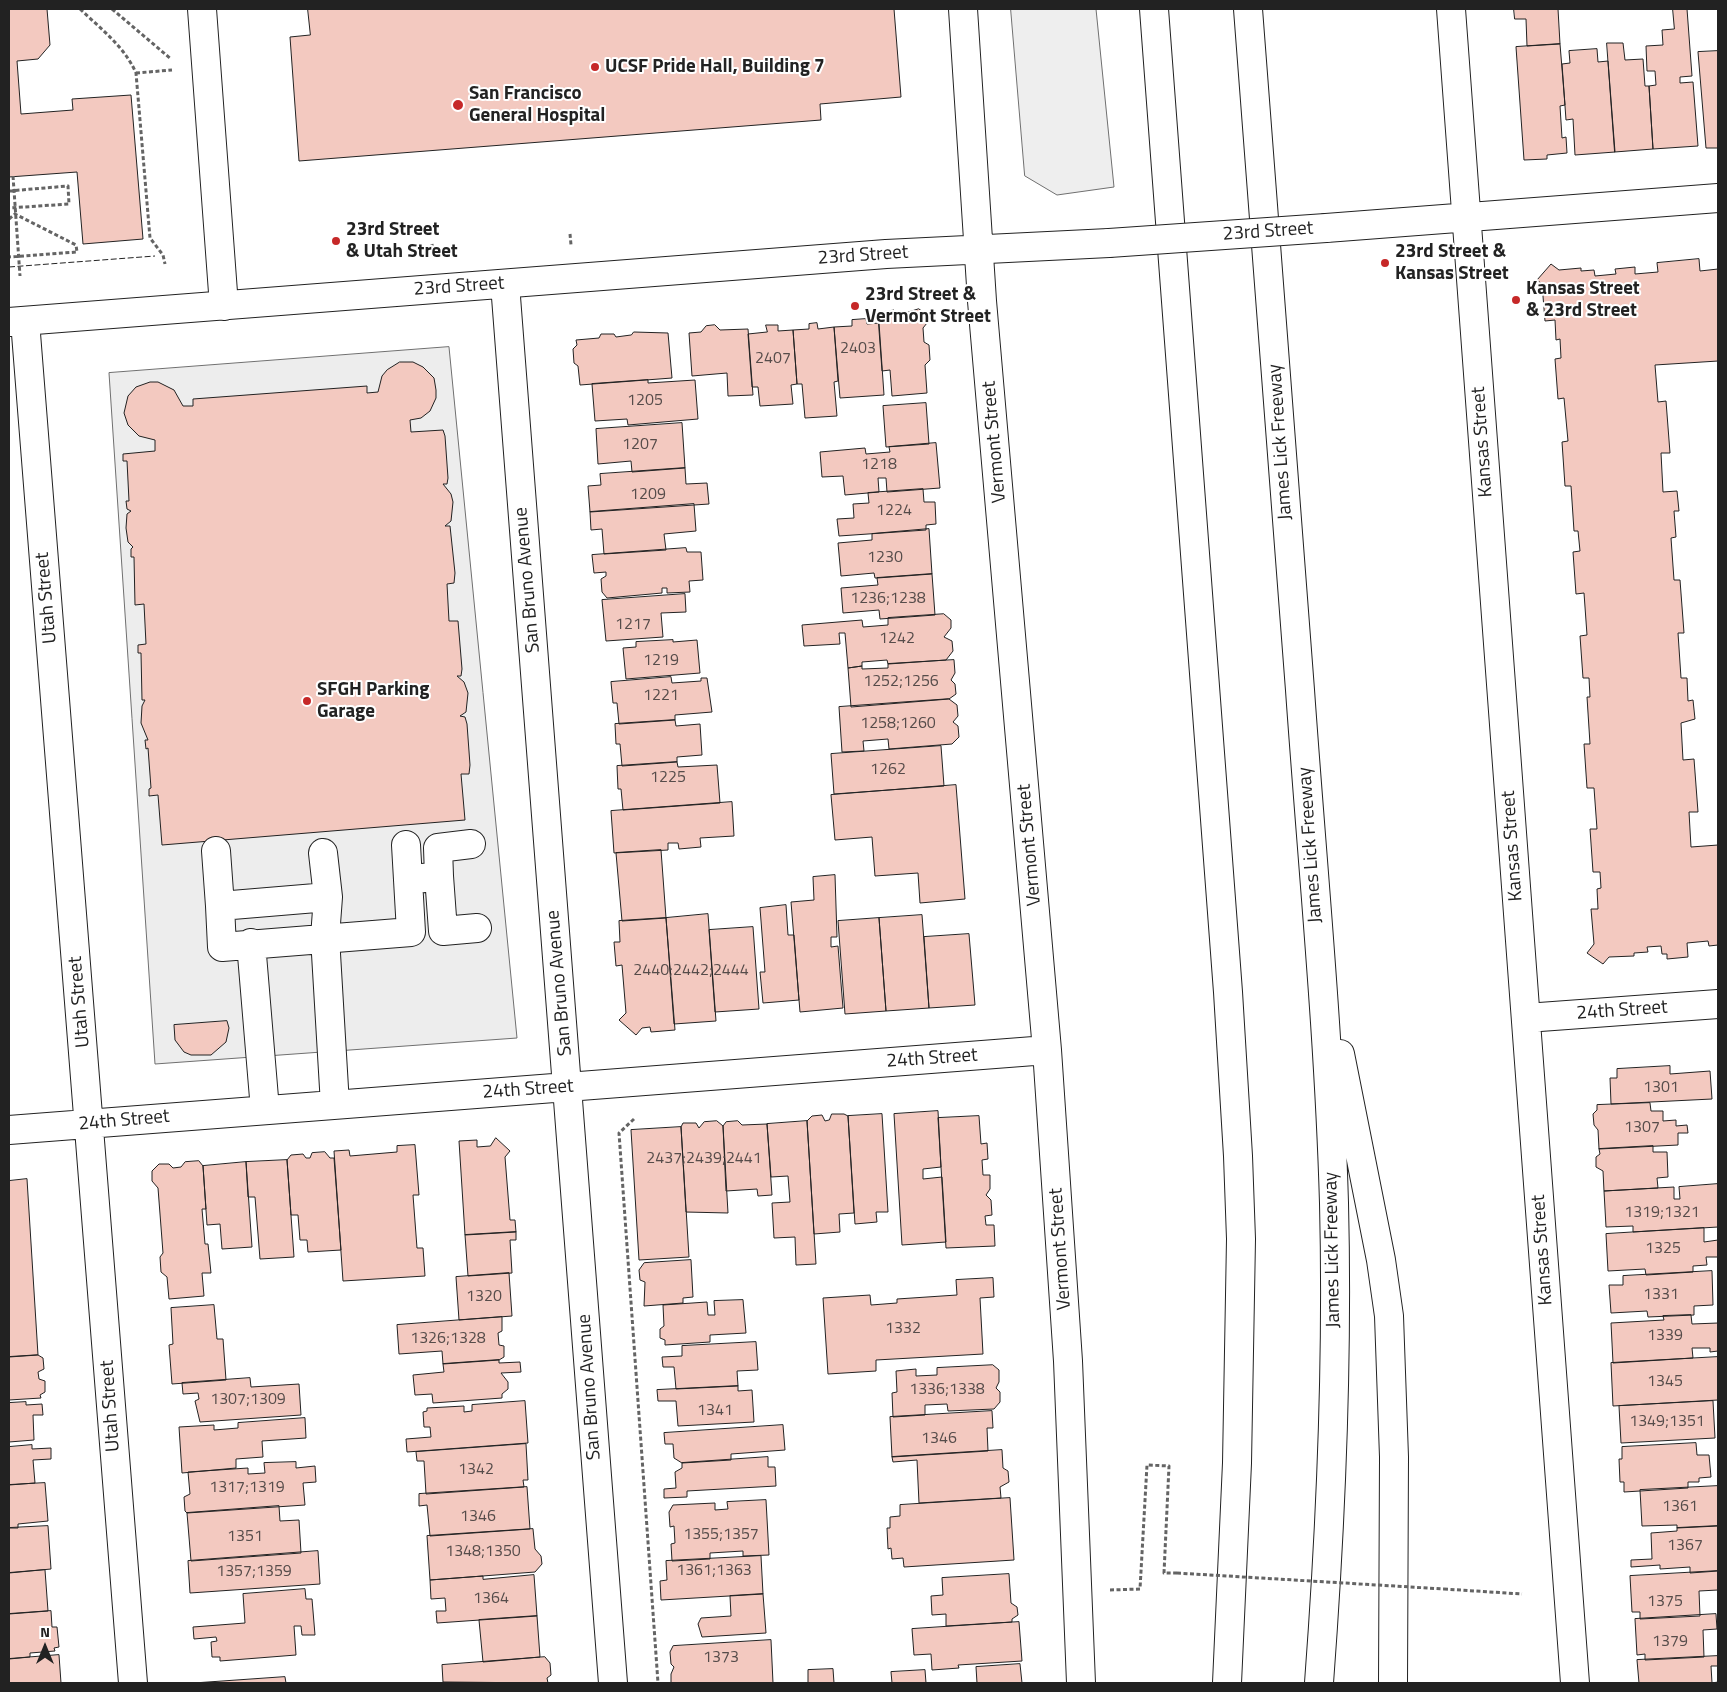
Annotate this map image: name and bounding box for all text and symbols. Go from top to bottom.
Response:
place label: UCSF Pride Hall, Building 7 [605,56,825,78]
marker: UCSF Pride Hall, Building 7 [589,61,601,73]
place label: San Francisco General Hospital [469,83,605,127]
marker: San Francisco General Hospital [451,98,465,112]
street label: 23rd Street [1222,217,1314,247]
place label: 23rd Street & Utah Street [346,219,458,263]
marker: 23rd Street & Utah Street [330,235,342,247]
street label: 23rd Street [817,241,909,271]
place label: 23rd Street & Kansas Street [1395,241,1509,285]
marker: 23rd Street & Kansas Street [1379,257,1391,269]
street label: 23rd Street [413,272,505,302]
place label: Kansas Street & 23rd Street [1526,278,1640,322]
place label: 23rd Street & Vermont Street [865,284,991,328]
marker: Kansas Street & 23rd Street [1510,294,1522,306]
marker: 23rd Street & Vermont Street [849,300,861,312]
house number: 2403 [840,339,876,359]
house number: 2407 [755,349,791,369]
street label: James Lick Freeway [1264,363,1298,521]
street label: Vermont Street [978,380,1012,504]
street label: Kansas Street [1468,386,1498,498]
house number: 1205 [627,391,663,411]
house number: 1207 [622,435,658,455]
house number: 1218 [861,455,897,475]
house number: 1209 [630,485,666,505]
house number: 1224 [876,501,912,521]
street label: San Bruno Avenue [510,506,546,654]
house number: 1230 [867,548,903,568]
street label: Utah Street [32,551,62,645]
house number: 1236;1238 [850,589,926,609]
house number: 1217 [615,615,651,635]
house number: 1242 [879,629,915,649]
house number: 1219 [643,651,679,671]
house number: 1252;1256 [863,672,939,692]
place label: SFGH Parking Garage [317,679,429,723]
house number: 1221 [643,686,679,706]
marker: SFGH Parking Garage [301,695,313,707]
house number: 1258;1260 [860,714,936,734]
house number: 1262 [870,760,906,780]
street label: James Lick Freeway [1294,766,1328,924]
house number: 1225 [650,768,686,788]
street label: Vermont Street [1013,783,1047,907]
street label: Kansas Street [1498,790,1528,902]
street label: San Bruno Avenue [542,909,578,1057]
street label: Utah Street [65,955,95,1049]
house number: 2440;2442;2444 [633,961,749,981]
street label: 24th Street [1576,996,1668,1026]
street label: 24th Street [886,1044,978,1074]
street label: 24th Street [482,1075,574,1105]
house number: 1301 [1643,1078,1679,1098]
street label: 24th Street [78,1106,170,1136]
house number: 1307 [1624,1118,1660,1138]
house number: 2437;2439;2441 [646,1149,762,1169]
street label: James Lick Freeway [1320,1172,1346,1328]
street label: Vermont Street [1045,1187,1077,1311]
street label: Kansas Street [1528,1194,1558,1306]
house number: 1319;1321 [1624,1203,1700,1223]
house number: 1325 [1645,1239,1681,1259]
house number: 1331 [1643,1285,1679,1305]
house number: 1320 [466,1287,502,1307]
street label: San Bruno Avenue [574,1313,606,1461]
house number: 1332 [885,1319,921,1339]
house number: 1339 [1647,1326,1683,1346]
house number: 1326;1328 [410,1329,486,1349]
street label: Utah Street [96,1359,126,1453]
house number: 1345 [1647,1372,1683,1392]
house number: 1336;1338 [909,1380,985,1400]
house number: 1307;1309 [210,1390,286,1410]
house number: 1341 [697,1401,733,1421]
house number: 1349;1351 [1629,1412,1705,1432]
house number: 1346 [921,1429,957,1449]
house number: 1342 [458,1460,494,1480]
house number: 1317;1319 [209,1478,285,1498]
house number: 1361 [1662,1497,1698,1517]
house number: 1346 [460,1507,496,1527]
house number: 1355;1357 [683,1525,759,1545]
house number: 1351 [227,1527,263,1547]
house number: 1367 [1667,1536,1703,1556]
house number: 1348;1350 [445,1542,521,1562]
house number: 1361;1363 [676,1561,752,1581]
house number: 1357;1359 [216,1562,292,1582]
house number: 1364 [473,1589,509,1609]
house number: 1375 [1647,1592,1683,1612]
text: N [40,1621,50,1642]
north arrow [20,1622,70,1672]
house number: 1379 [1652,1632,1688,1652]
house number: 1373 [703,1648,739,1668]

